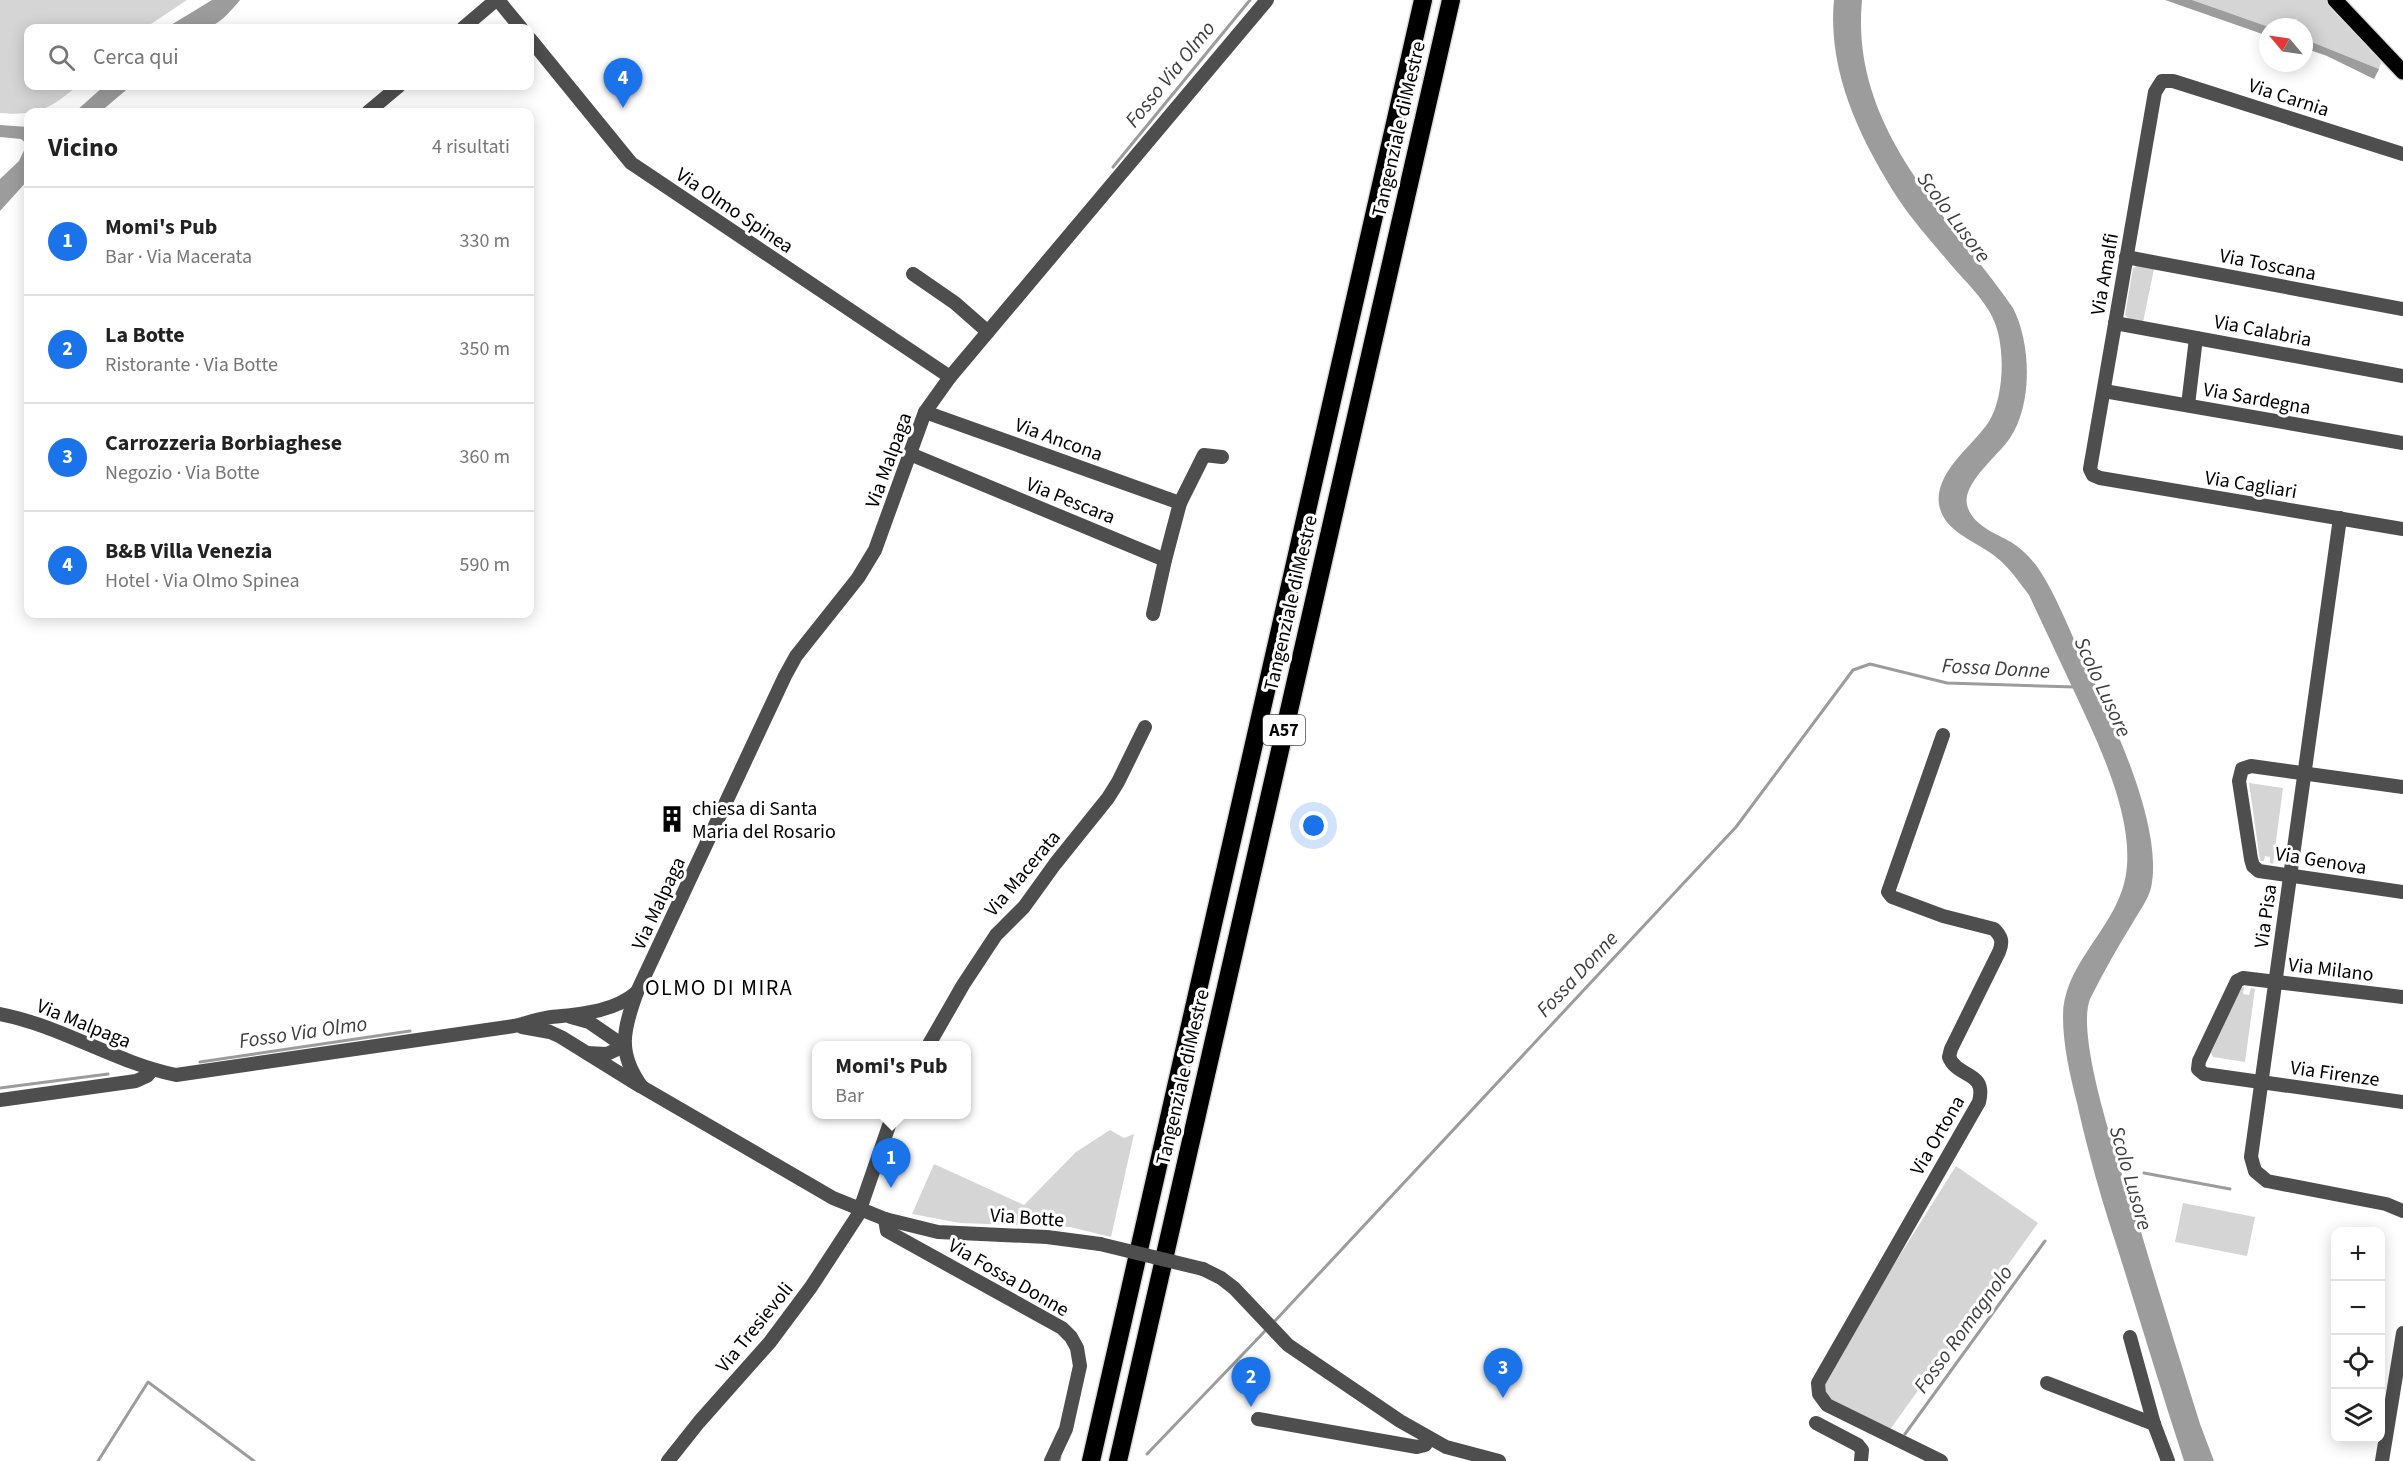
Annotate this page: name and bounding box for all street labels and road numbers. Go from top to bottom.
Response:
street label: Tangenziale di Mestre [1365,39,1433,220]
street label: Via Carnia [2245,72,2333,124]
street label: Via Olmo Spinea [670,161,799,261]
street label: Via Amalfi [2084,231,2126,317]
street label: Via Toscana [2217,242,2319,288]
street label: Via Calabria [2212,308,2314,354]
street label: Via Sardegna [2201,376,2313,422]
street label: Via Malpaga [859,409,919,512]
street label: Via Ancona [1011,411,1107,469]
street label: Via Cagliari [2203,464,2299,506]
street label: Via Pescara [1022,470,1119,532]
street label: Tangenziale di Mestre [1257,513,1325,694]
road number: A57 [1263,715,1305,745]
street label: Via Macerata [978,824,1067,923]
street label: Via Genova [2273,840,2369,882]
street label: Via Malpaga [625,852,693,955]
street label: Via Pisa [2248,883,2284,950]
street label: Via Milano [2287,951,2375,989]
street label: Tangenziale di Mestre [1149,987,1217,1168]
street label: Via Malpaga [32,992,135,1056]
street label: Via Firenze [2288,1054,2381,1094]
street label: Via Ortona [1904,1090,1972,1181]
street label: Via Botte [989,1201,1065,1235]
street label: Via Fossa Donne [943,1232,1074,1324]
street label: Via Tresievoli [710,1276,800,1379]

